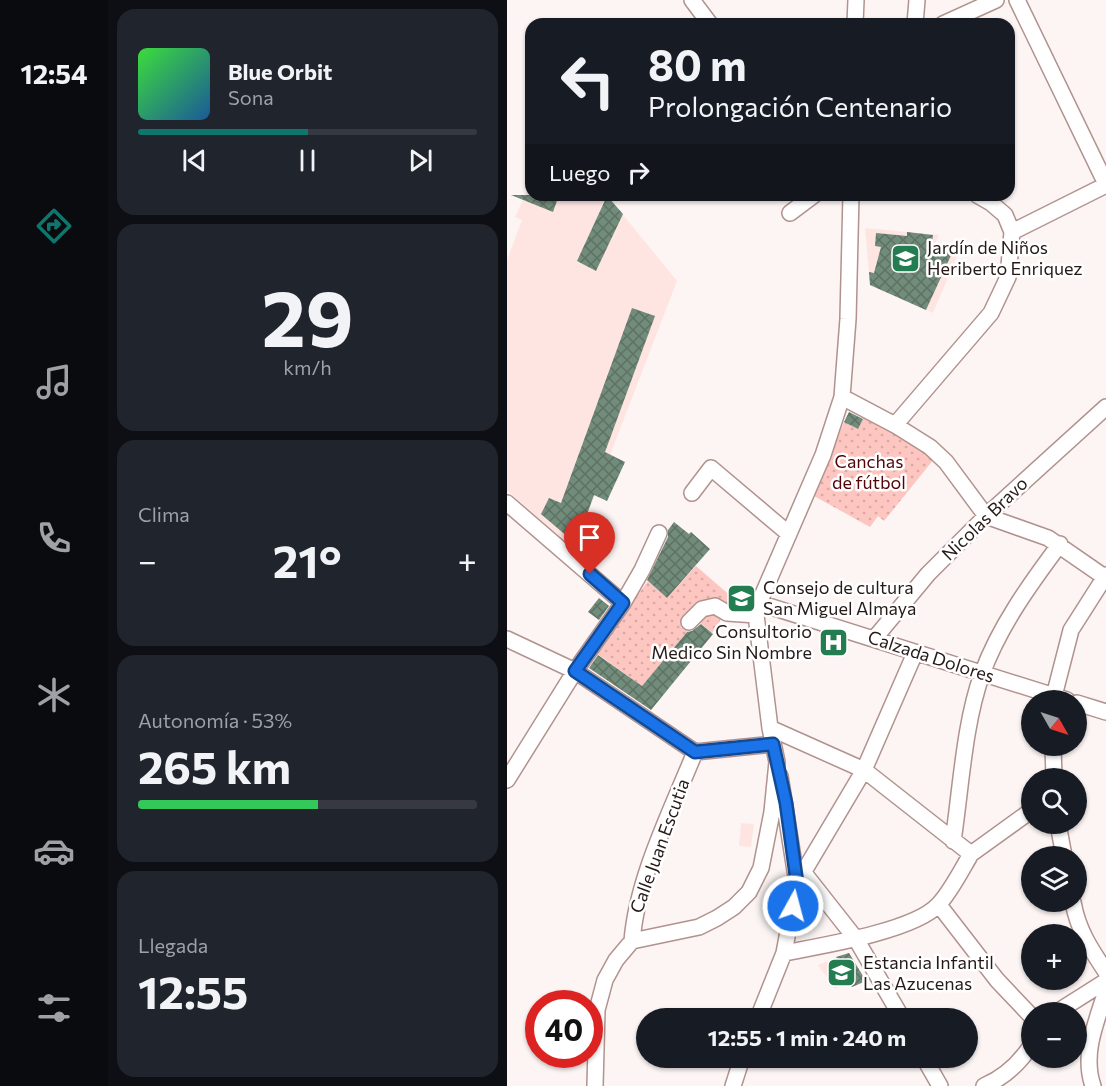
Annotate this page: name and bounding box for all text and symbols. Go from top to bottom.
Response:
text: 80 m [648,38,747,90]
icon: left [549,42,627,120]
text: 12:54 [20,57,88,90]
text: Blue Orbit [228,58,332,85]
text: Sona [228,85,274,109]
text: Prolongación Centenario [648,90,952,123]
icon: previous [178,144,211,177]
icon: pause [291,144,324,177]
icon: next [404,144,437,177]
icon: right [622,156,655,189]
text: Luego [549,159,610,186]
icon: directions [33,205,75,247]
place label: Jardín de Niños Heriberto Enriquez [927,236,1082,279]
school or university icon: Jardín de Niños Heriberto Enriquez [890,242,922,274]
text: 29 [261,268,354,363]
text: km/h [283,355,332,379]
icon: music [33,361,75,403]
park label: Canchas de fútbol [832,450,906,493]
street label: Nicolas Bravo [937,472,1032,565]
text: Clima [138,502,190,526]
pin [564,512,615,574]
icon: phone [33,517,75,559]
icon: arrive [573,521,606,554]
text: 21° [273,532,342,587]
text: − [138,539,157,580]
text: + [458,539,477,580]
place label: Consejo de cultura San Miguel Almaya [763,576,916,619]
school or university icon: Consejo de cultura San Miguel Almaya [726,582,758,614]
place label: Consultorio Medico Sin Nombre [651,620,812,663]
street label: Calzada Dolores [865,625,997,687]
hospital icon: Consultorio Medico Sin Nombre [817,626,849,658]
icon: climate [33,674,75,716]
north arrow [1021,690,1087,756]
map controls [1021,690,1087,1068]
text: Autonomía · 53% [138,708,292,732]
text: 265 km [138,738,291,793]
button: search [1021,768,1087,834]
street label: Calle Juan Escutia [625,775,694,916]
icon: car [33,830,75,872]
button: layers [1021,846,1087,912]
position arrow [761,874,825,938]
button: + [1021,924,1087,990]
text: Llegada [138,933,208,957]
place label: Estancia Infantil Las Azucenas [863,951,994,994]
school or university icon: Estancia Infantil Las Azucenas [826,957,858,989]
text: 12:55 [138,963,248,1018]
icon: filters [33,987,75,1029]
speed limit sign: 40 [525,990,603,1068]
button: − [1021,1002,1087,1068]
text: 12:55 · 1 min · 240 m [708,1024,906,1051]

